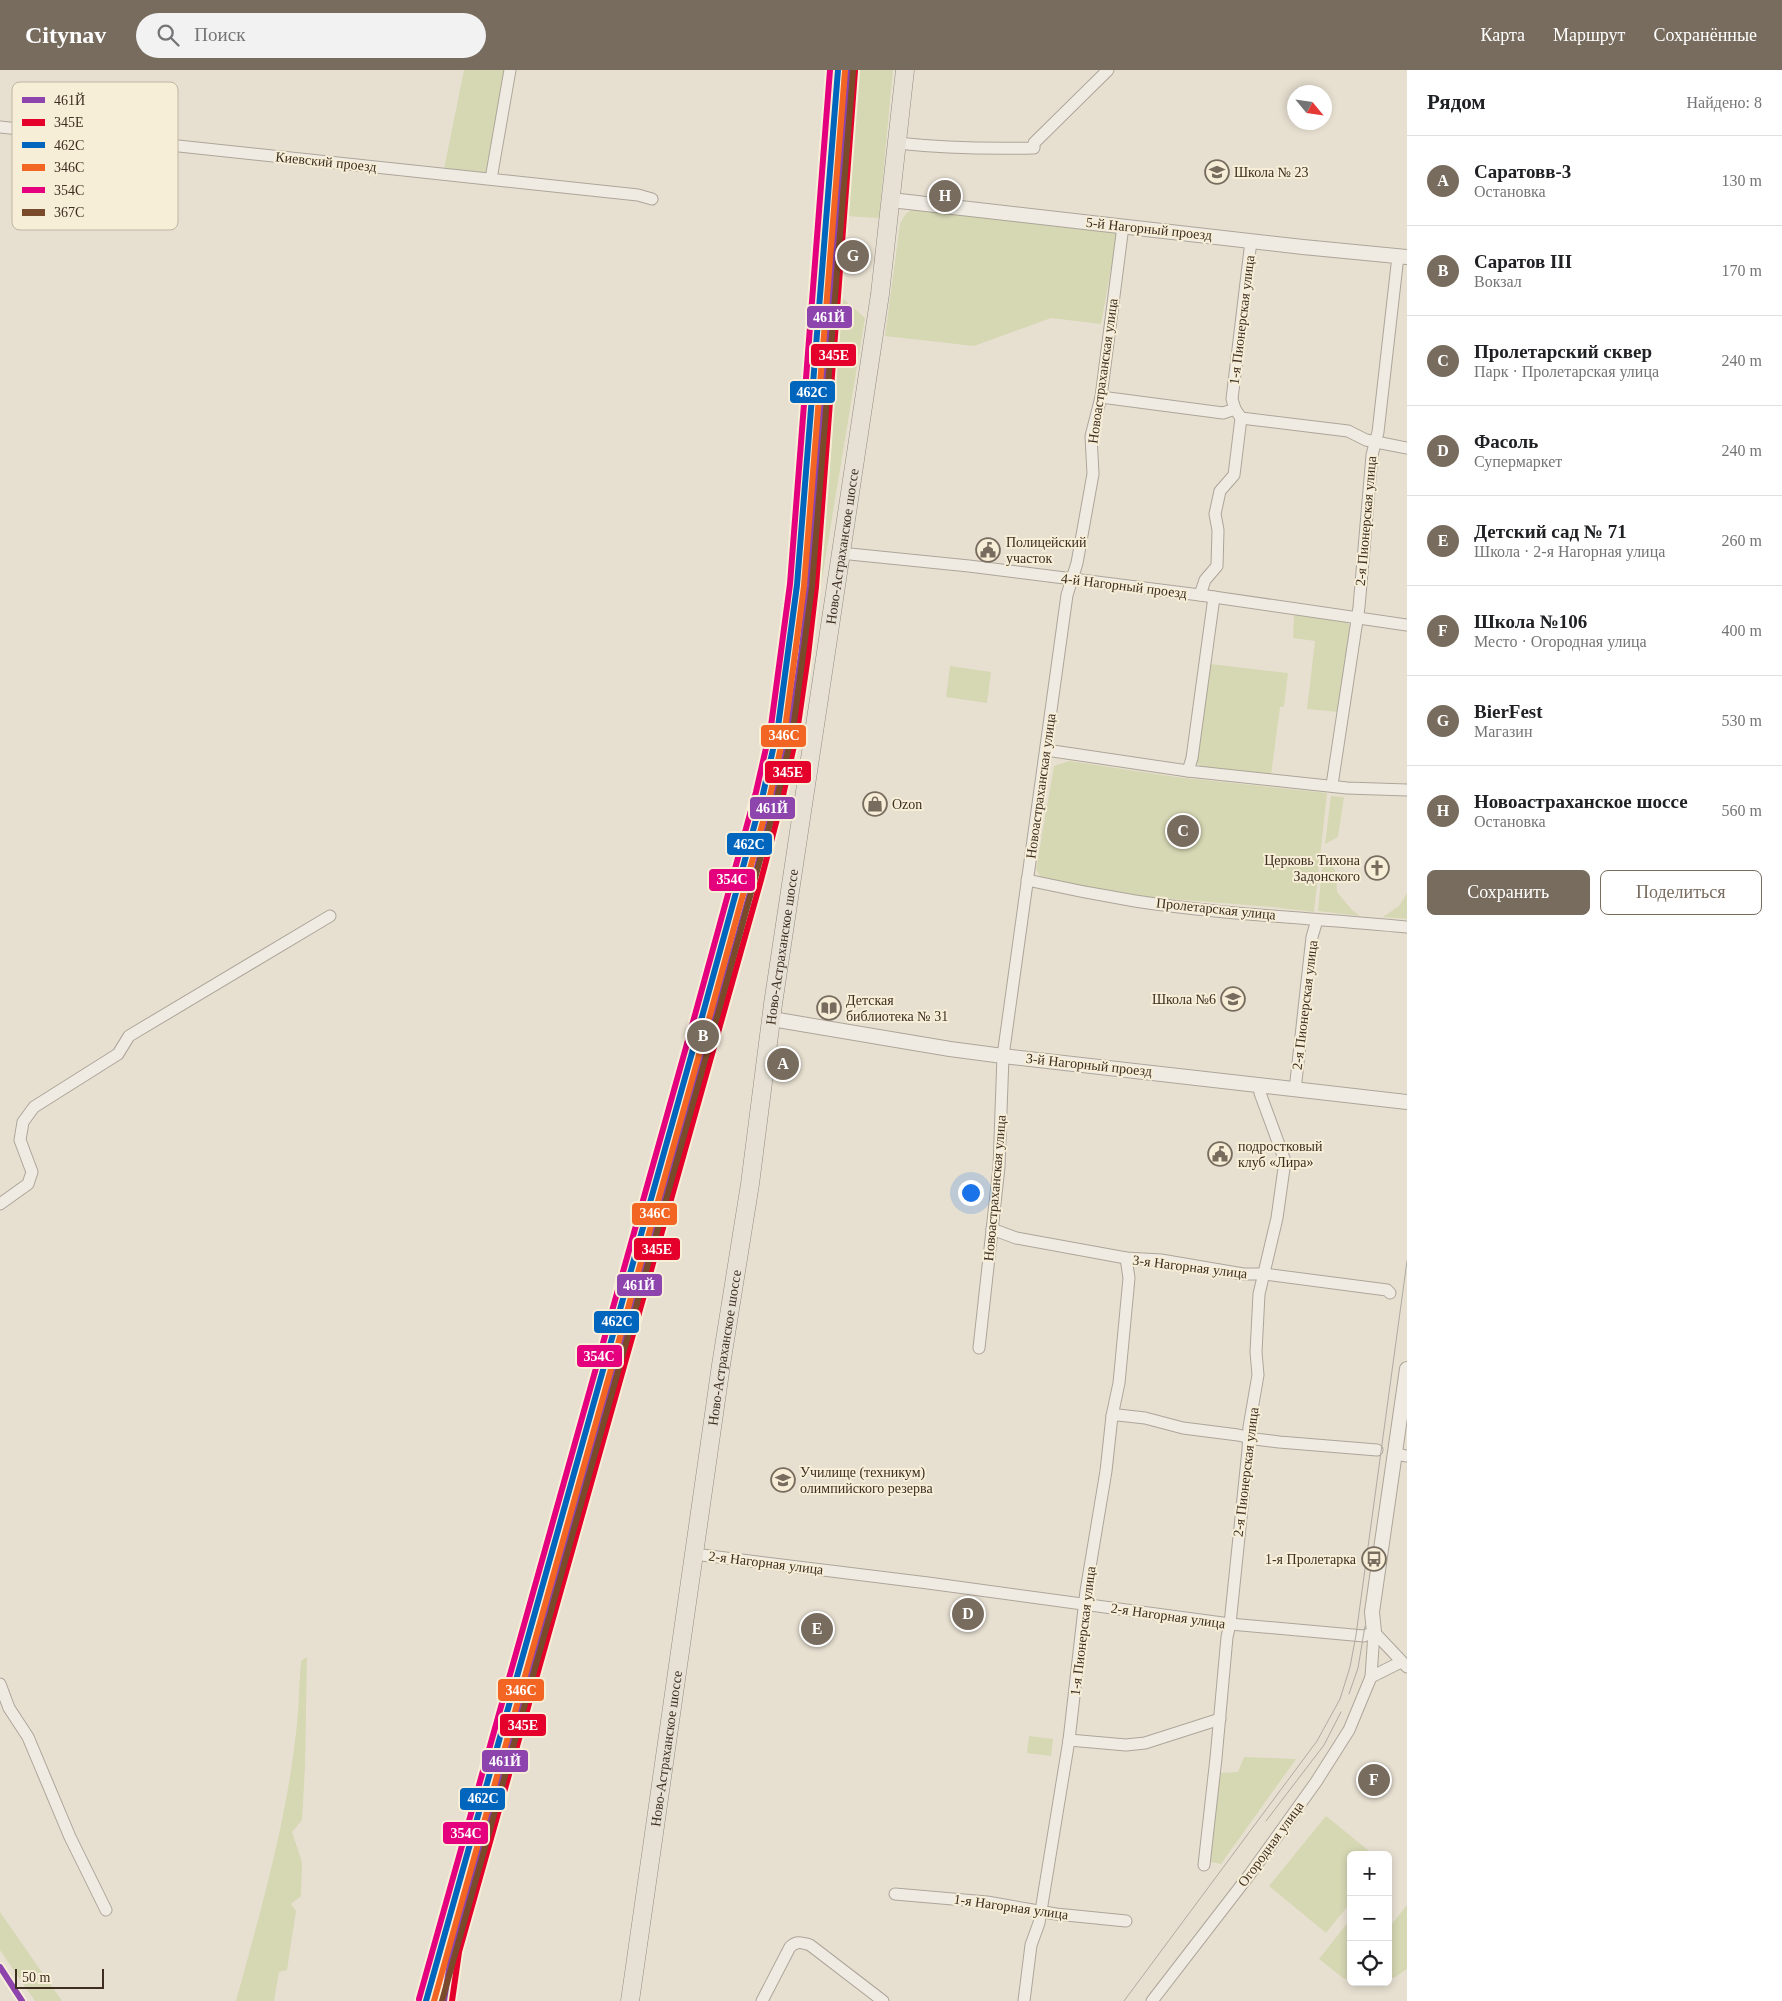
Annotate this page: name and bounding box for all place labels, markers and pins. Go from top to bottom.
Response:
school or university icon: Школа № 23 [1204,159,1230,185]
place label: Школа № 23 [1234,165,1309,180]
pin: H [929,177,961,215]
pin: G [837,237,869,275]
place label: Полицейский участок [1006,535,1087,566]
public building icon: Полицейский участок [975,537,1001,563]
shop icon: Ozon [862,791,888,817]
place label: Ozon [892,797,922,812]
pin: C [1167,812,1199,850]
place label: Церковь Тихона Задонского [1264,853,1361,884]
church icon: Церковь Тихона Задонского [1364,855,1390,881]
school or university icon: Школа №6 [1220,986,1246,1012]
place label: Школа №6 [1152,992,1216,1007]
place label: Детская библиотека № 31 [846,993,948,1024]
library icon: Детская библиотека № 31 [816,995,842,1021]
pin: B [687,1017,719,1055]
pin: A [767,1045,799,1083]
place label: подростковый клуб «Лира» [1238,1139,1323,1170]
public building icon: подростковый клуб «Лира» [1207,1141,1233,1167]
place label: Училище (техникум) олимпийского резерва [800,1465,933,1496]
school or university icon: Училище (техникум) олимпийского резерва [770,1467,796,1493]
bus stop icon: 1-я Пролетарка [1361,1546,1387,1572]
place label: 1-я Пролетарка [1265,1552,1357,1567]
pin: D [952,1595,984,1633]
pin: E [801,1610,833,1648]
pin: F [1358,1761,1390,1799]

